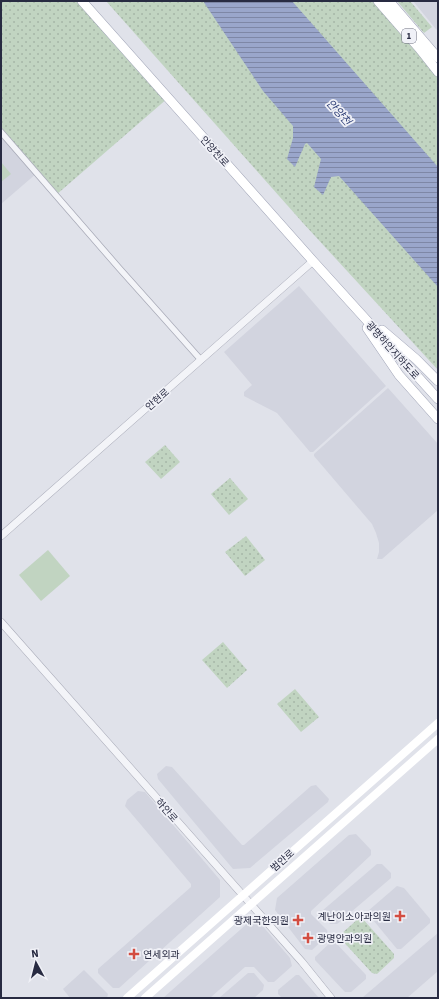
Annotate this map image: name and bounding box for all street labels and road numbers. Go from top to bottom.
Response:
road number: 1 [402,29,416,43]
street label: 안양천로 [197,133,232,170]
street label: 광명하안지하도로 [362,319,422,383]
street label: 안현로 [143,385,173,414]
street label: 하안로 [152,796,181,826]
street label: 범안로 [268,846,298,875]

